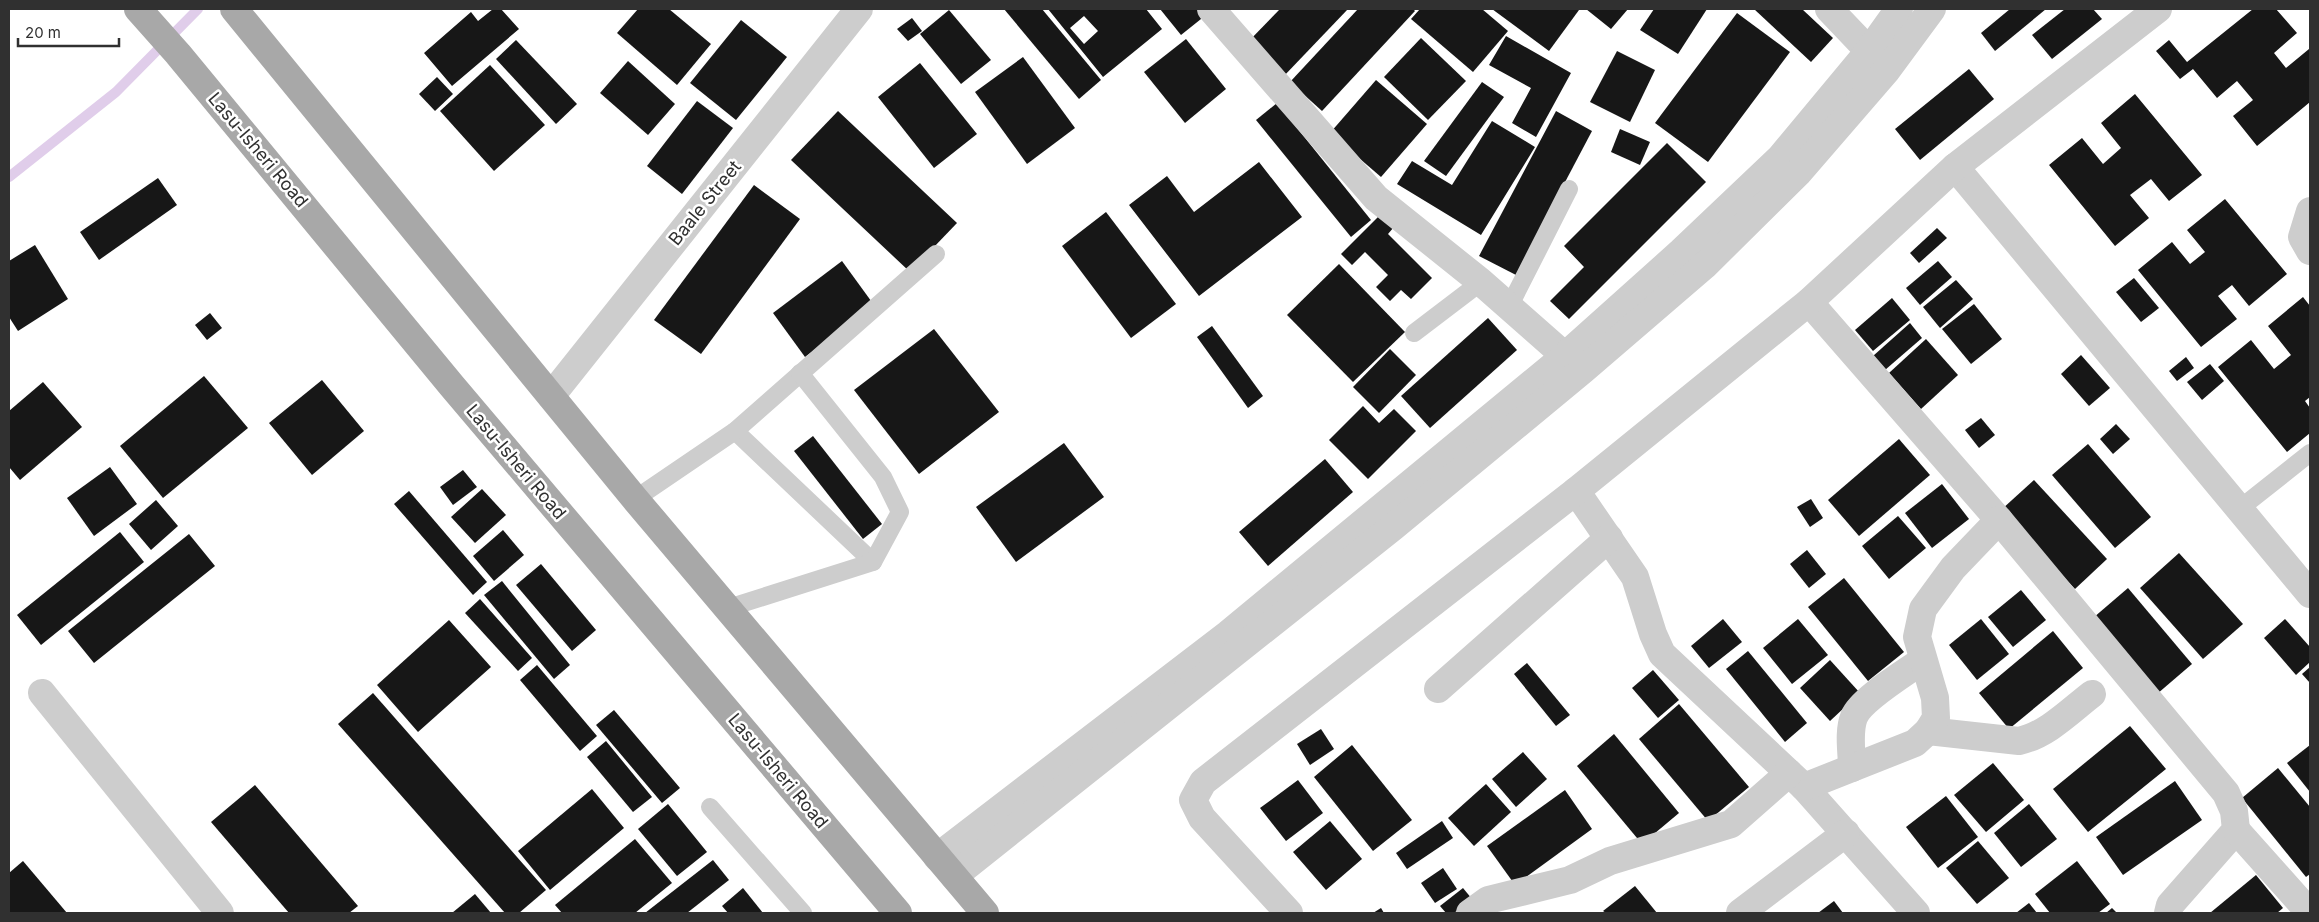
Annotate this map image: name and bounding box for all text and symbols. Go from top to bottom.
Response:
scale bar [18,15,119,47]
text: 20 m [25,23,61,42]
street label: Lasu-Isheri Road [204,88,313,211]
street label: Baale Street [664,156,745,249]
street label: Lasu-Isheri Road [462,400,571,523]
street label: Lasu-Isheri Road [724,709,833,832]

